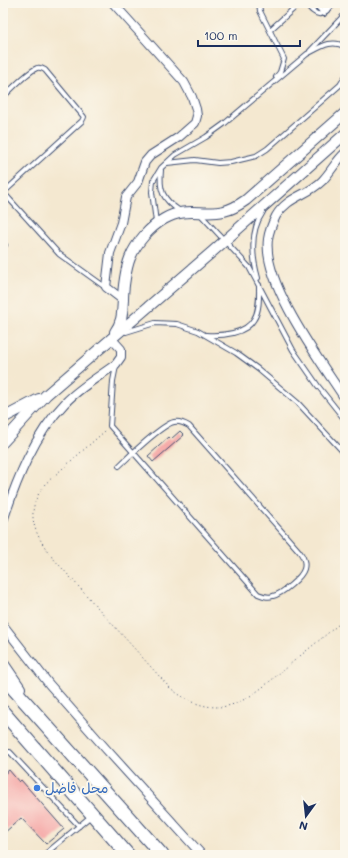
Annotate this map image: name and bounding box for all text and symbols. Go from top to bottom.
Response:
scale bar [198,22,300,48]
text: 100 m [204,27,238,43]
place label: محل فاضل [45,778,108,797]
marker: محل فاضل [32,783,42,793]
north arrow [286,796,326,836]
text: N [297,818,309,834]

